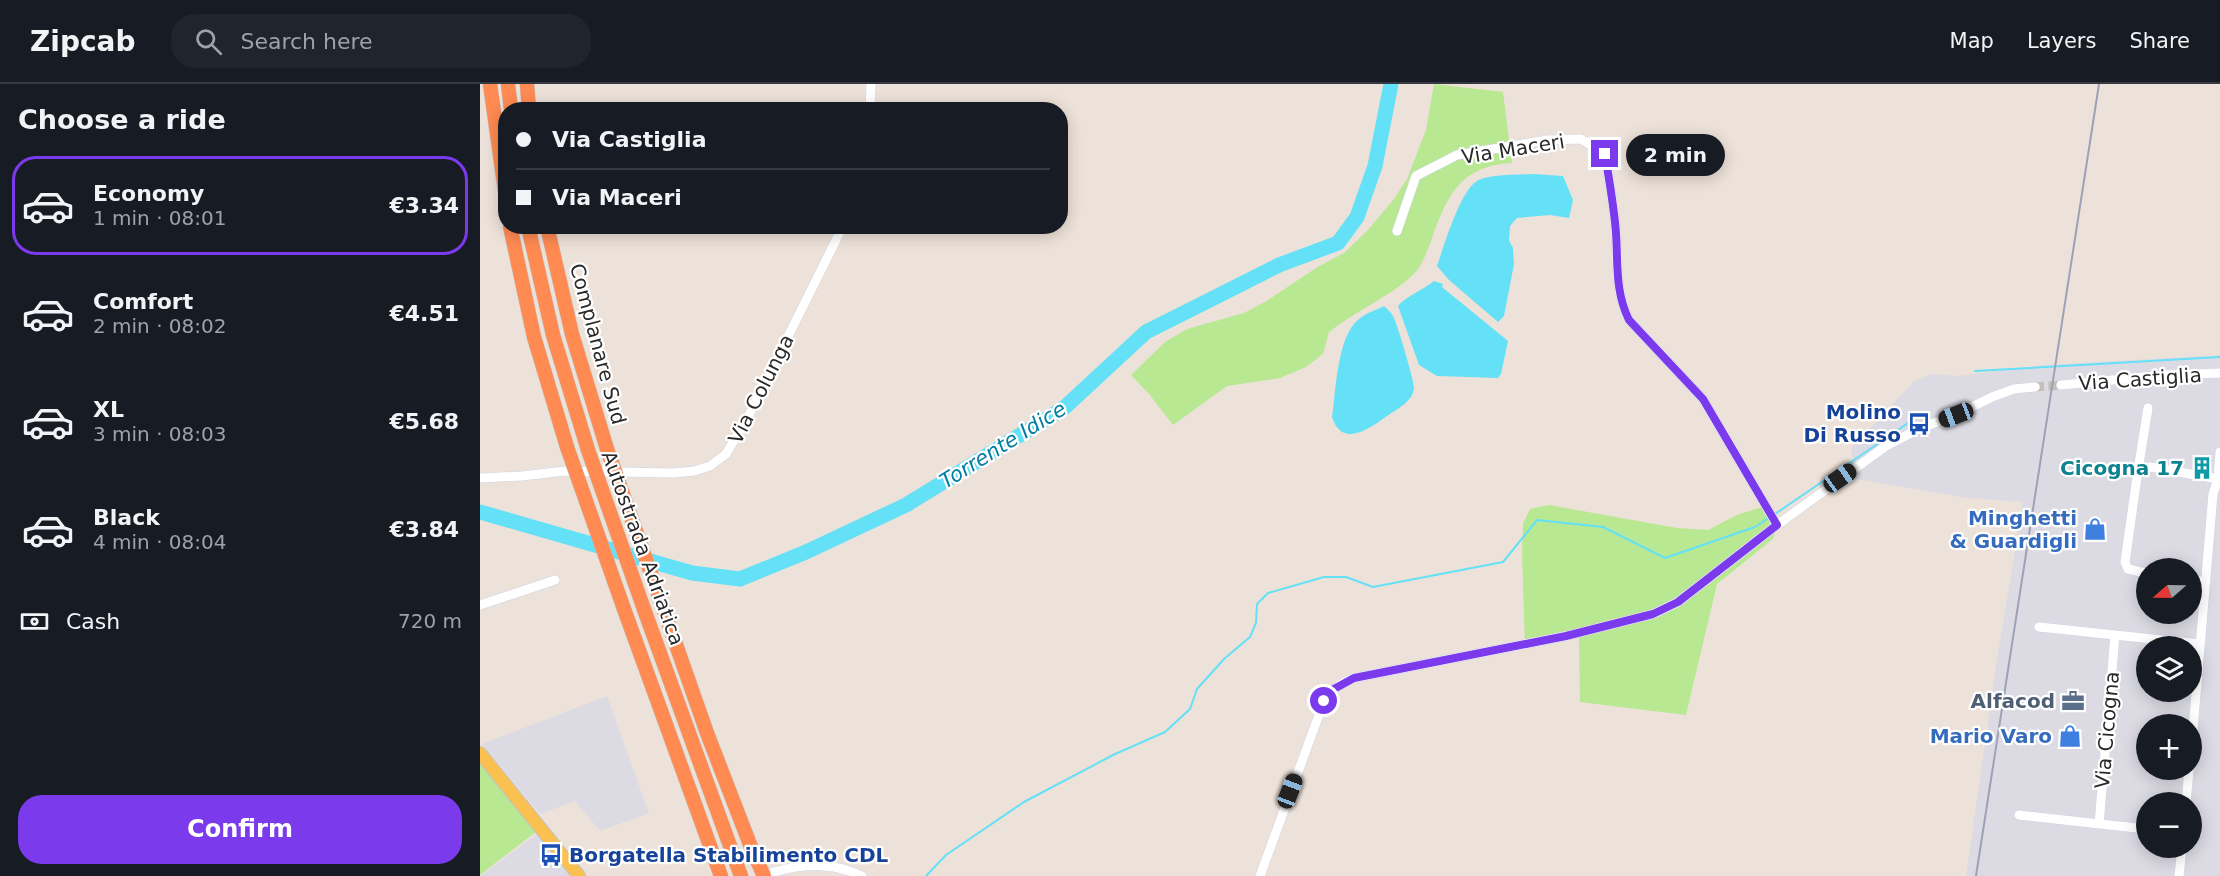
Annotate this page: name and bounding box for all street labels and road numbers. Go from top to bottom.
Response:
street label: Via Maceri [1460,129,1566,169]
street label: Complanare Sud [565,261,631,427]
street label: Via Colunga [723,330,799,448]
street label: Via Castiglia [2078,363,2202,395]
street label: Autostrada Adriatica [597,447,689,649]
street label: Via Cicogna [2090,670,2124,790]

